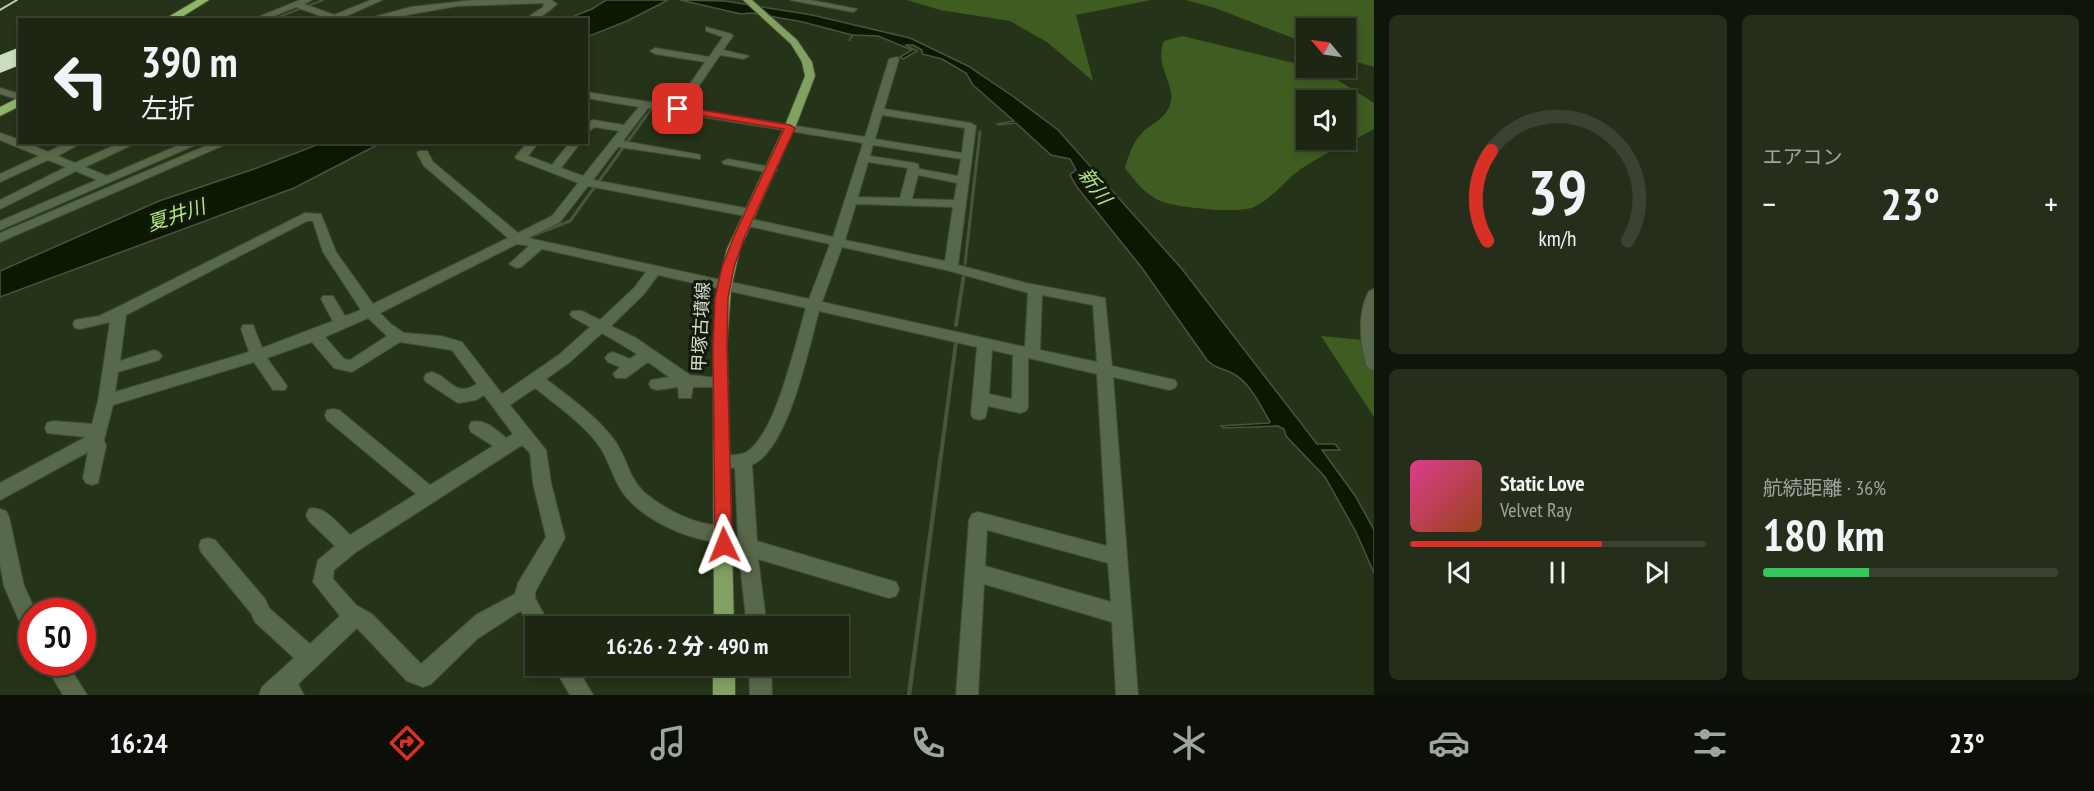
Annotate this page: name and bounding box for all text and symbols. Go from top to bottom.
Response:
north arrow [1296,18,1356,78]
map controls [1296,18,1356,150]
text: 390 m [141,34,238,89]
icon: left [42,42,120,120]
pin [652,83,703,134]
button: sound [1296,90,1356,150]
text: 左折 [141,91,195,125]
icon: arrive [661,92,694,125]
text: エアコン [1763,144,1843,170]
text: 39 [1528,151,1588,232]
water label: 新川 [1073,162,1118,211]
text: 23° [1881,174,1940,232]
text: − [1763,182,1776,225]
text: + [2044,182,2058,225]
water label: 夏井川 [143,193,210,237]
text: km/h [1539,225,1577,253]
street label: 甲塚古墳線 [687,281,714,373]
text: Static Love [1500,469,1585,497]
text: 航続距離 · 36% [1763,475,1886,501]
text: Velvet Ray [1500,497,1572,523]
text: 180 km [1763,505,1885,563]
position arrow [692,513,756,577]
icon: previous [1443,556,1476,589]
icon: pause [1541,556,1574,589]
icon: next [1640,556,1673,589]
speed limit sign: 50 [18,598,96,676]
text: 16:26 · 2 分 · 490 m [606,632,768,660]
icon: directions [386,722,428,764]
icon: music [647,722,689,764]
icon: phone [907,722,949,764]
icon: climate [1168,722,1210,764]
icon: car [1428,722,1470,764]
icon: filters [1689,722,1731,764]
text: 16:24 [109,726,168,760]
text: 23° [1949,726,1985,760]

